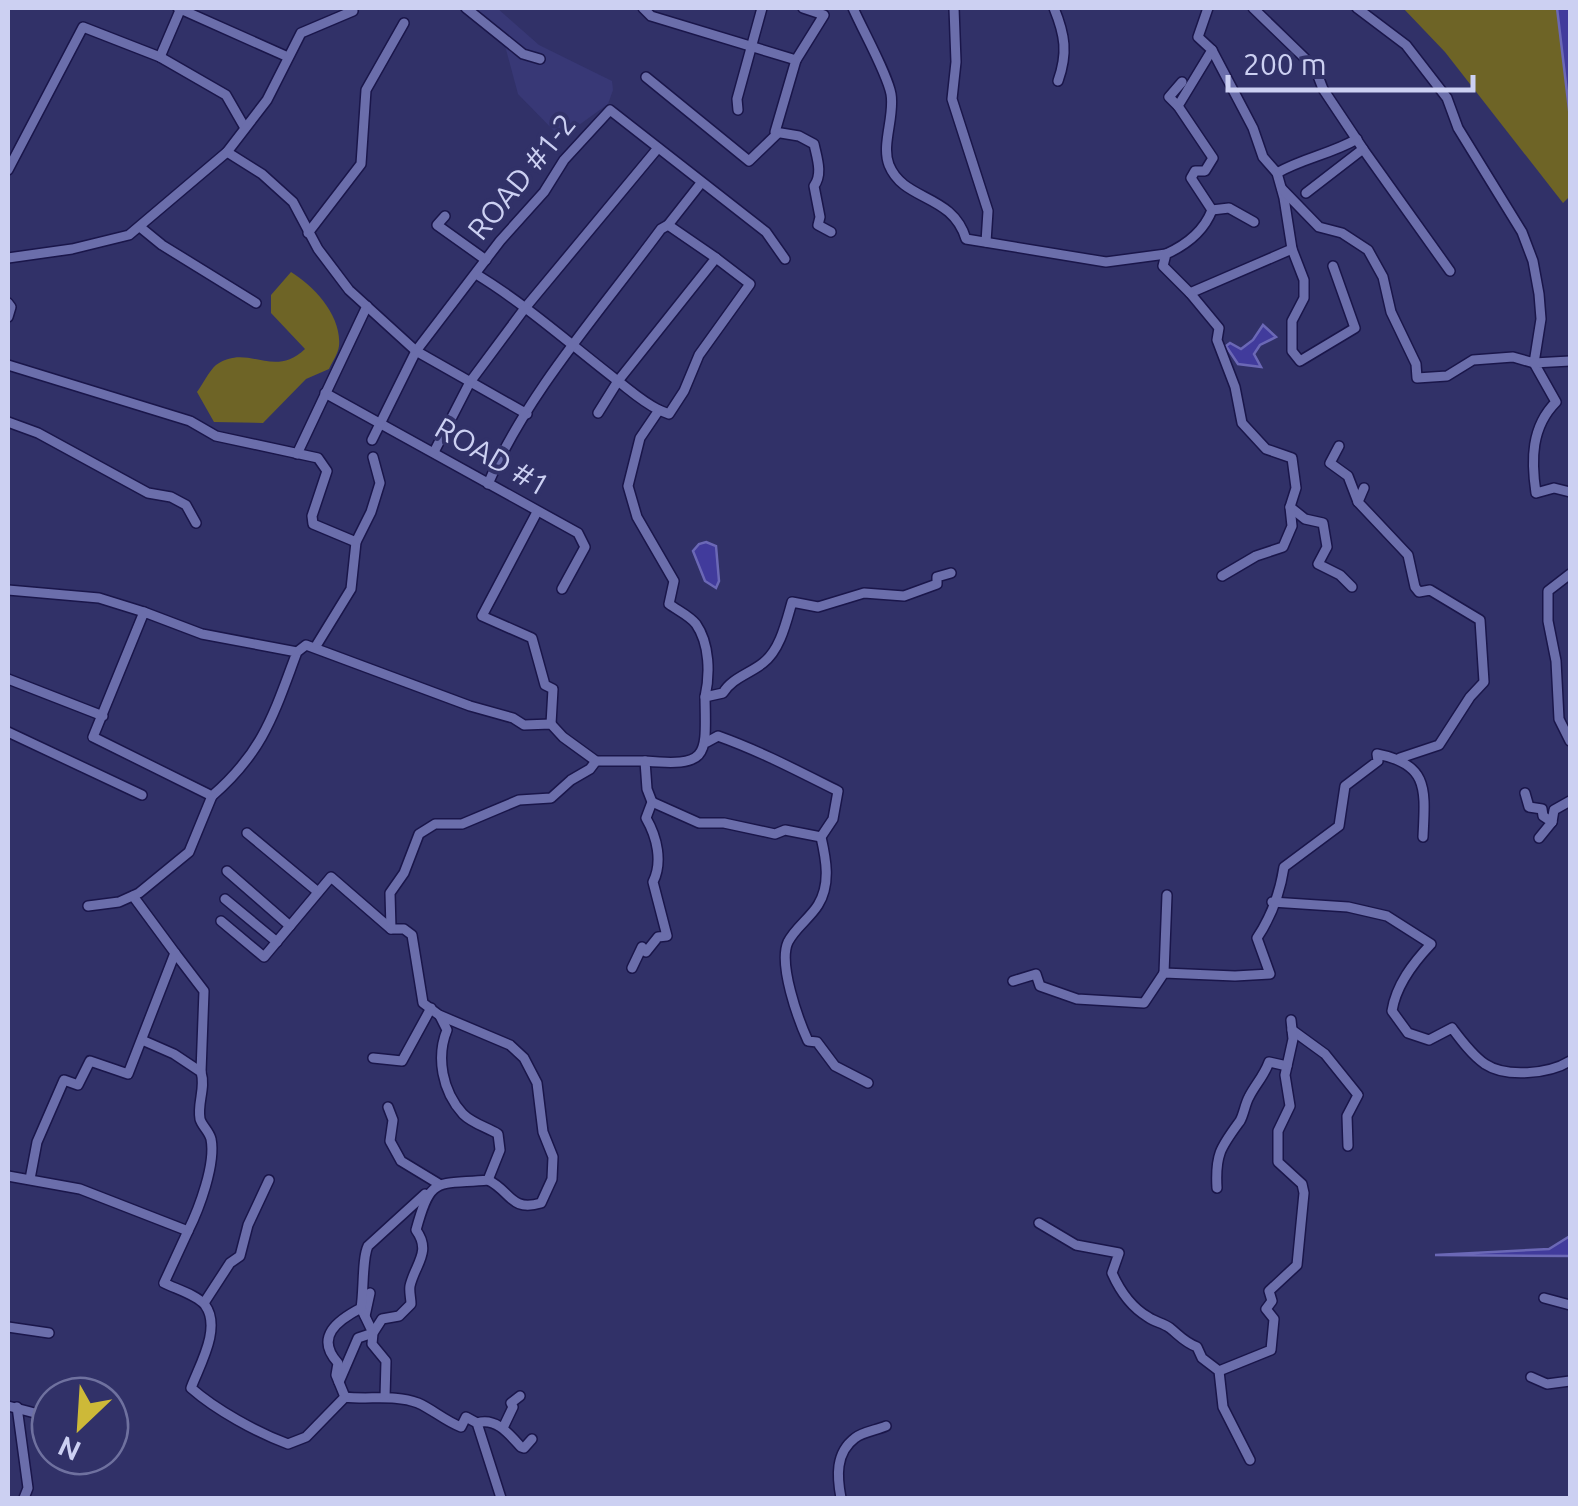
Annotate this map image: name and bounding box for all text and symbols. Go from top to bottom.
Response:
scale bar [1228,30,1473,92]
text: 200 m [1243,47,1327,81]
street label: ROAD #1-2 [460,107,582,246]
street label: ROAD #1 [430,410,555,502]
north arrow [30,1376,130,1476]
text: N [53,1431,85,1468]

